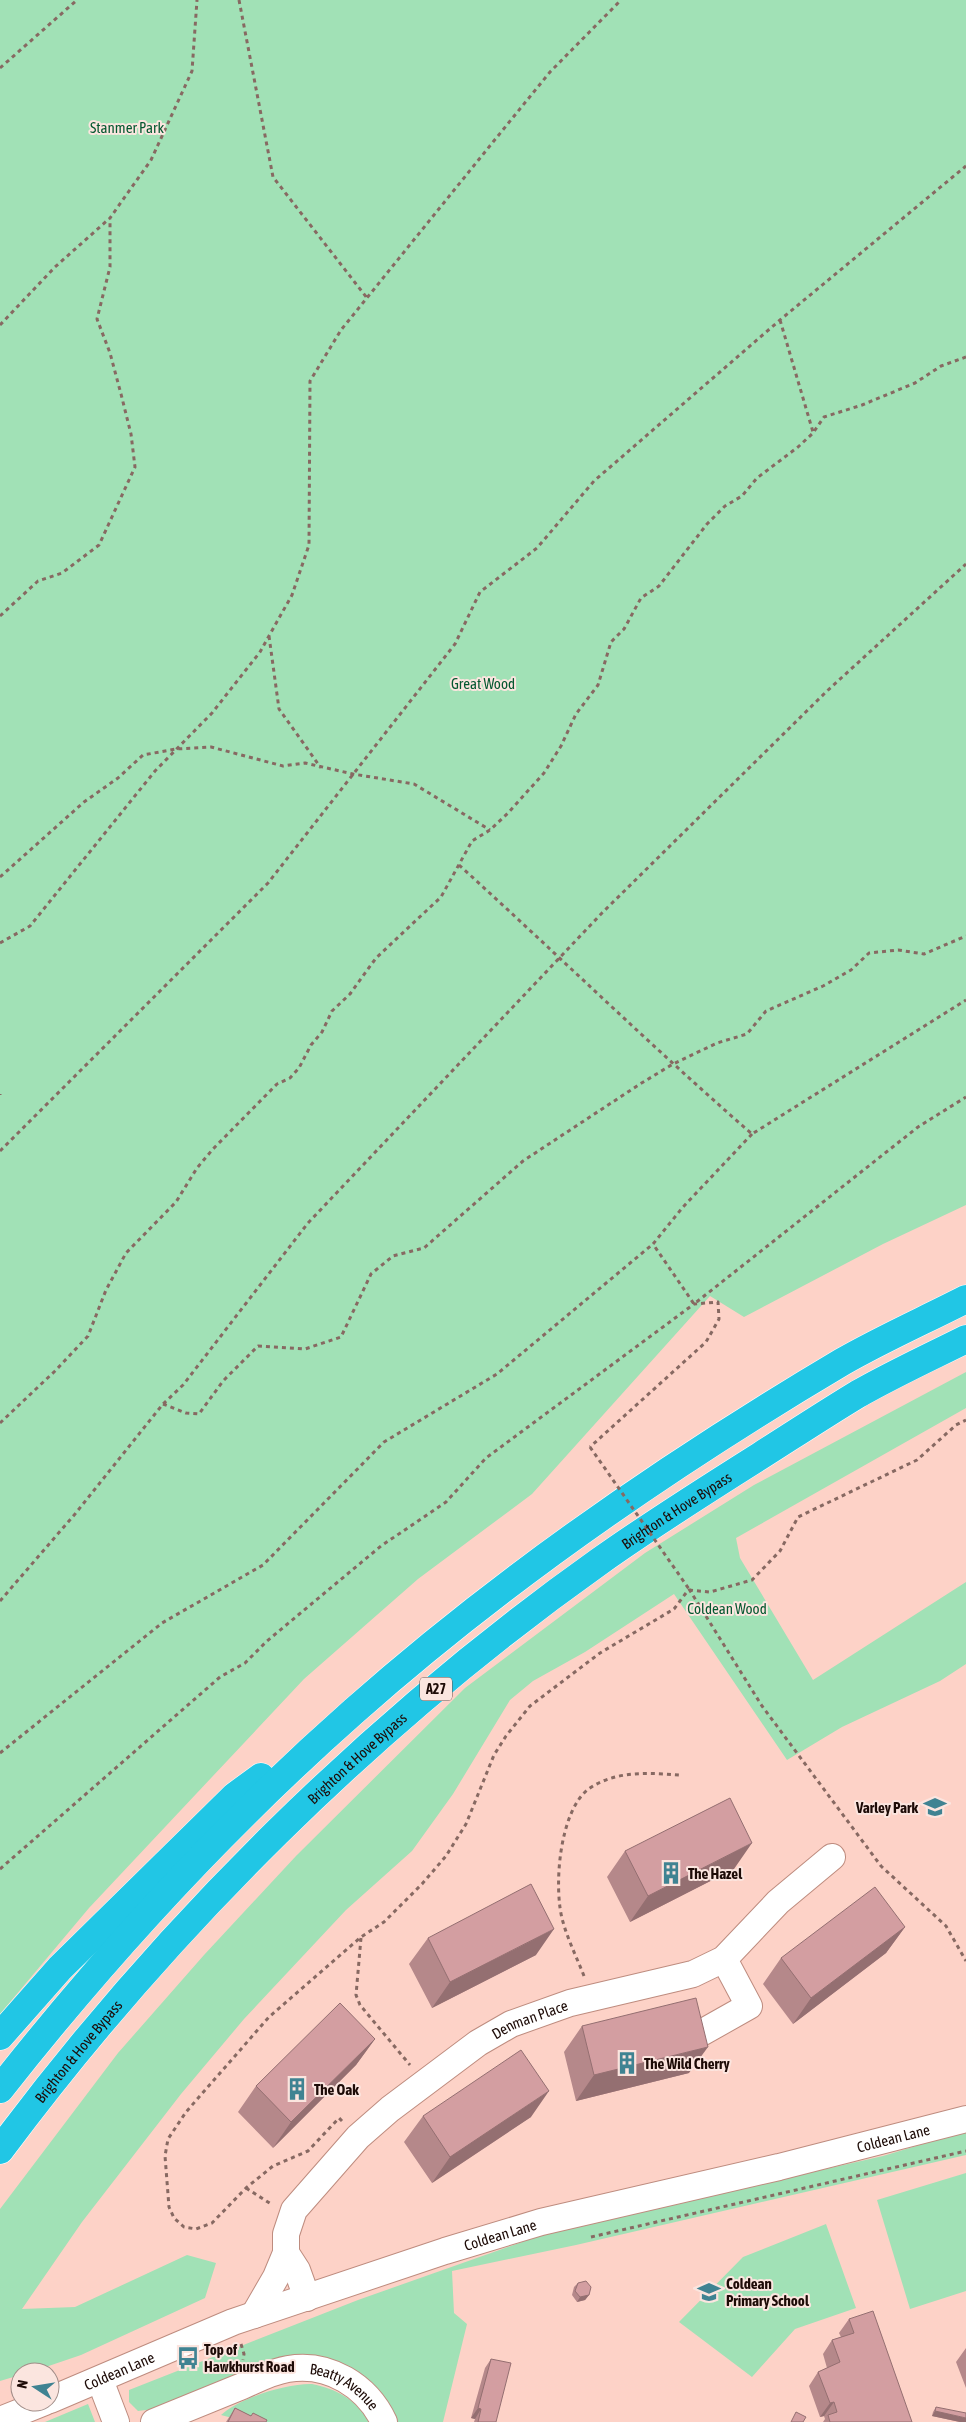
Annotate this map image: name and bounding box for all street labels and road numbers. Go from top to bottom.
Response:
street label: Brighton & Hove Bypass [618,1468,734,1552]
road number: A27 [420,1678,452,1700]
street label: Brighton & Hove Bypass [304,1709,410,1807]
street label: Brighton & Hove Bypass [31,1996,125,2106]
street label: Denman Place [489,1996,570,2042]
street label: Coldean Lane [855,2120,932,2155]
street label: Coldean Lane [462,2215,538,2253]
street label: Coldean Lane [81,2348,157,2393]
street label: Beatty Avenue [309,2360,383,2413]

